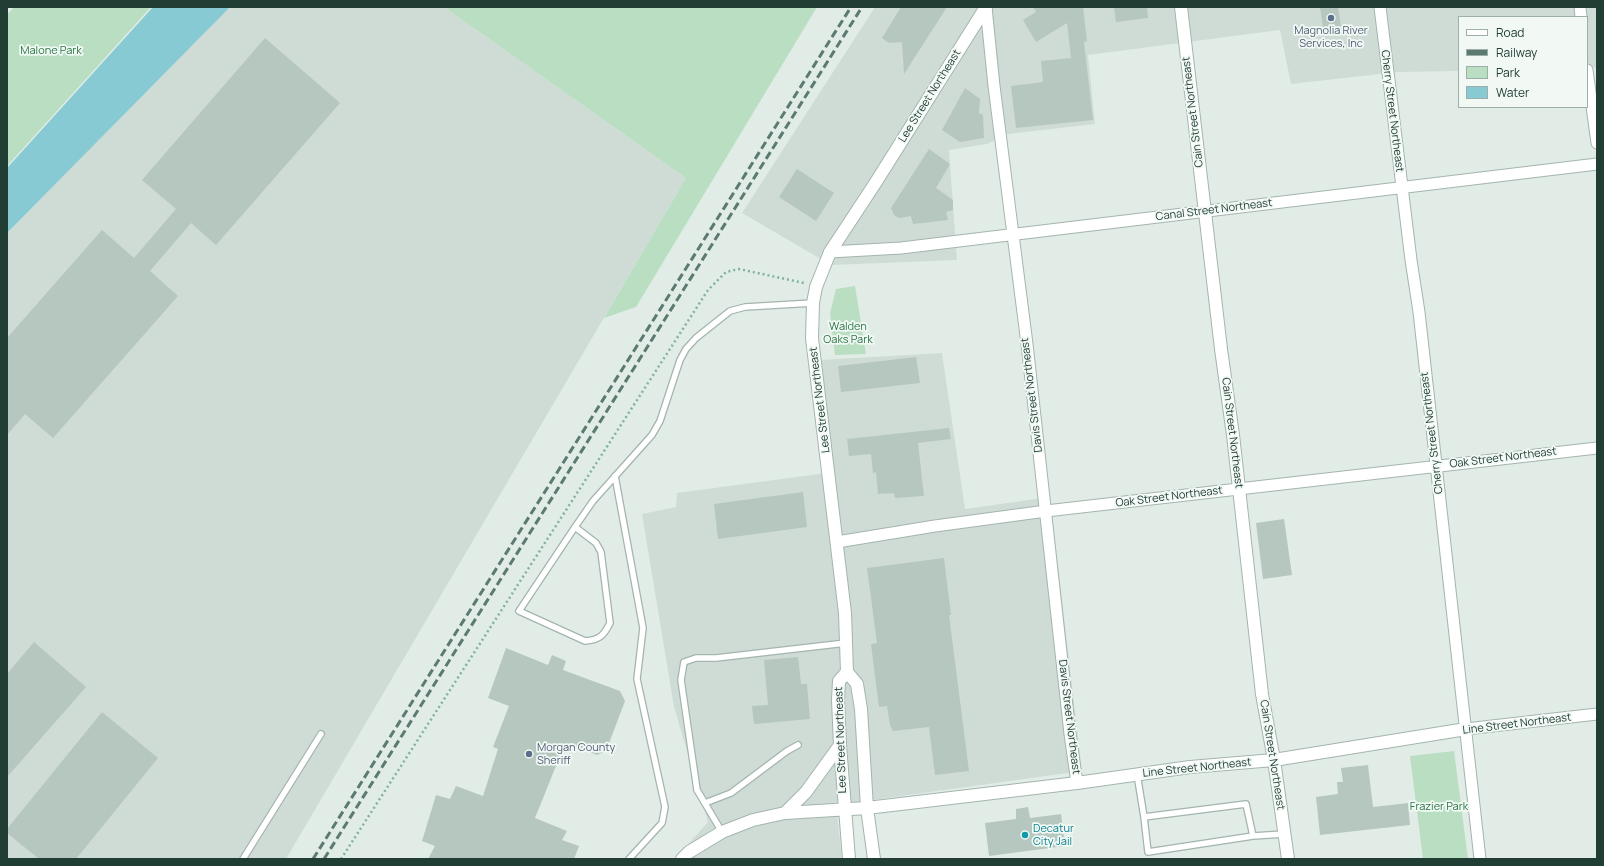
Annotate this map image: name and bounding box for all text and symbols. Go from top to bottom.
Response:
marker: Magnolia River Services, Inc [1326,13,1336,23]
legend [1458,16,1588,108]
place label: Magnolia River Services, Inc [1294,24,1368,50]
text: Road [1496,24,1524,41]
park label: Malone Park [20,44,82,58]
text: Railway [1496,44,1537,61]
street label: Lee Street Northeast [896,47,964,145]
street label: Cherry Street Northeast [1378,49,1406,173]
street label: Cain Street Northeast [1180,56,1206,168]
text: Park [1496,64,1520,81]
text: Water [1496,84,1529,101]
street label: Canal Street Northeast [1155,196,1273,224]
park label: Walden Oaks Park [823,320,873,346]
street label: Davis Street Northeast [1018,337,1046,453]
street label: Lee Street Northeast [807,346,833,454]
street label: Cherry Street Northeast [1418,371,1446,495]
street label: Cain Street Northeast [1219,377,1245,489]
street label: Oak Street Northeast [1449,445,1557,471]
street label: Oak Street Northeast [1115,484,1223,510]
street label: Davis Street Northeast [1055,659,1083,775]
street label: Lee Street Northeast [833,686,849,794]
street label: Cain Street Northeast [1257,699,1287,811]
street label: Line Street Northeast [1462,711,1572,737]
place label: Morgan County Sheriff [537,741,615,767]
marker: Morgan County Sheriff [524,749,534,759]
street label: Line Street Northeast [1142,756,1252,780]
park label: Frazier Park [1410,800,1468,814]
place label: Decatur City Jail [1033,822,1074,848]
marker: Decatur City Jail [1020,830,1030,840]

